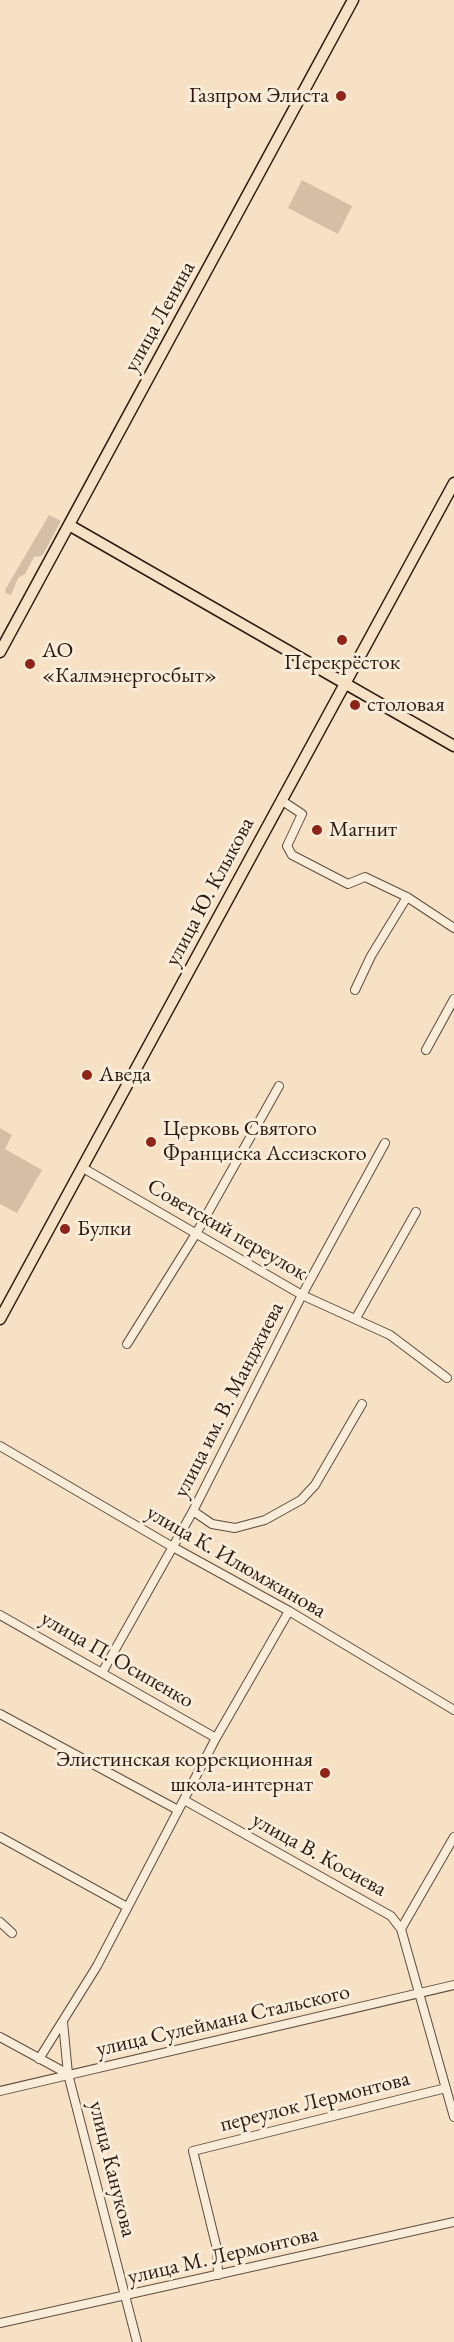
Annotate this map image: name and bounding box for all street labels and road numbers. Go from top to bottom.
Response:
street label: улица Ленина [119,257,201,377]
street label: улица Ю. Клыкова [160,813,260,971]
street label: Советский переулок [142,1173,312,1287]
street label: улица им. В. Манджиева [168,1298,290,1502]
street label: улица К. Илюмжинова [141,1500,331,1624]
street label: улица П. Осипенко [36,1605,198,1715]
street label: улица В. Косиева [247,1807,391,1903]
street label: улица Сулеймана Стальского [94,1979,352,2063]
street label: переулок Лермонтова [217,2066,413,2138]
street label: улица Канукова [82,2098,142,2240]
street label: улица М. Лермонтова [125,2221,321,2291]

